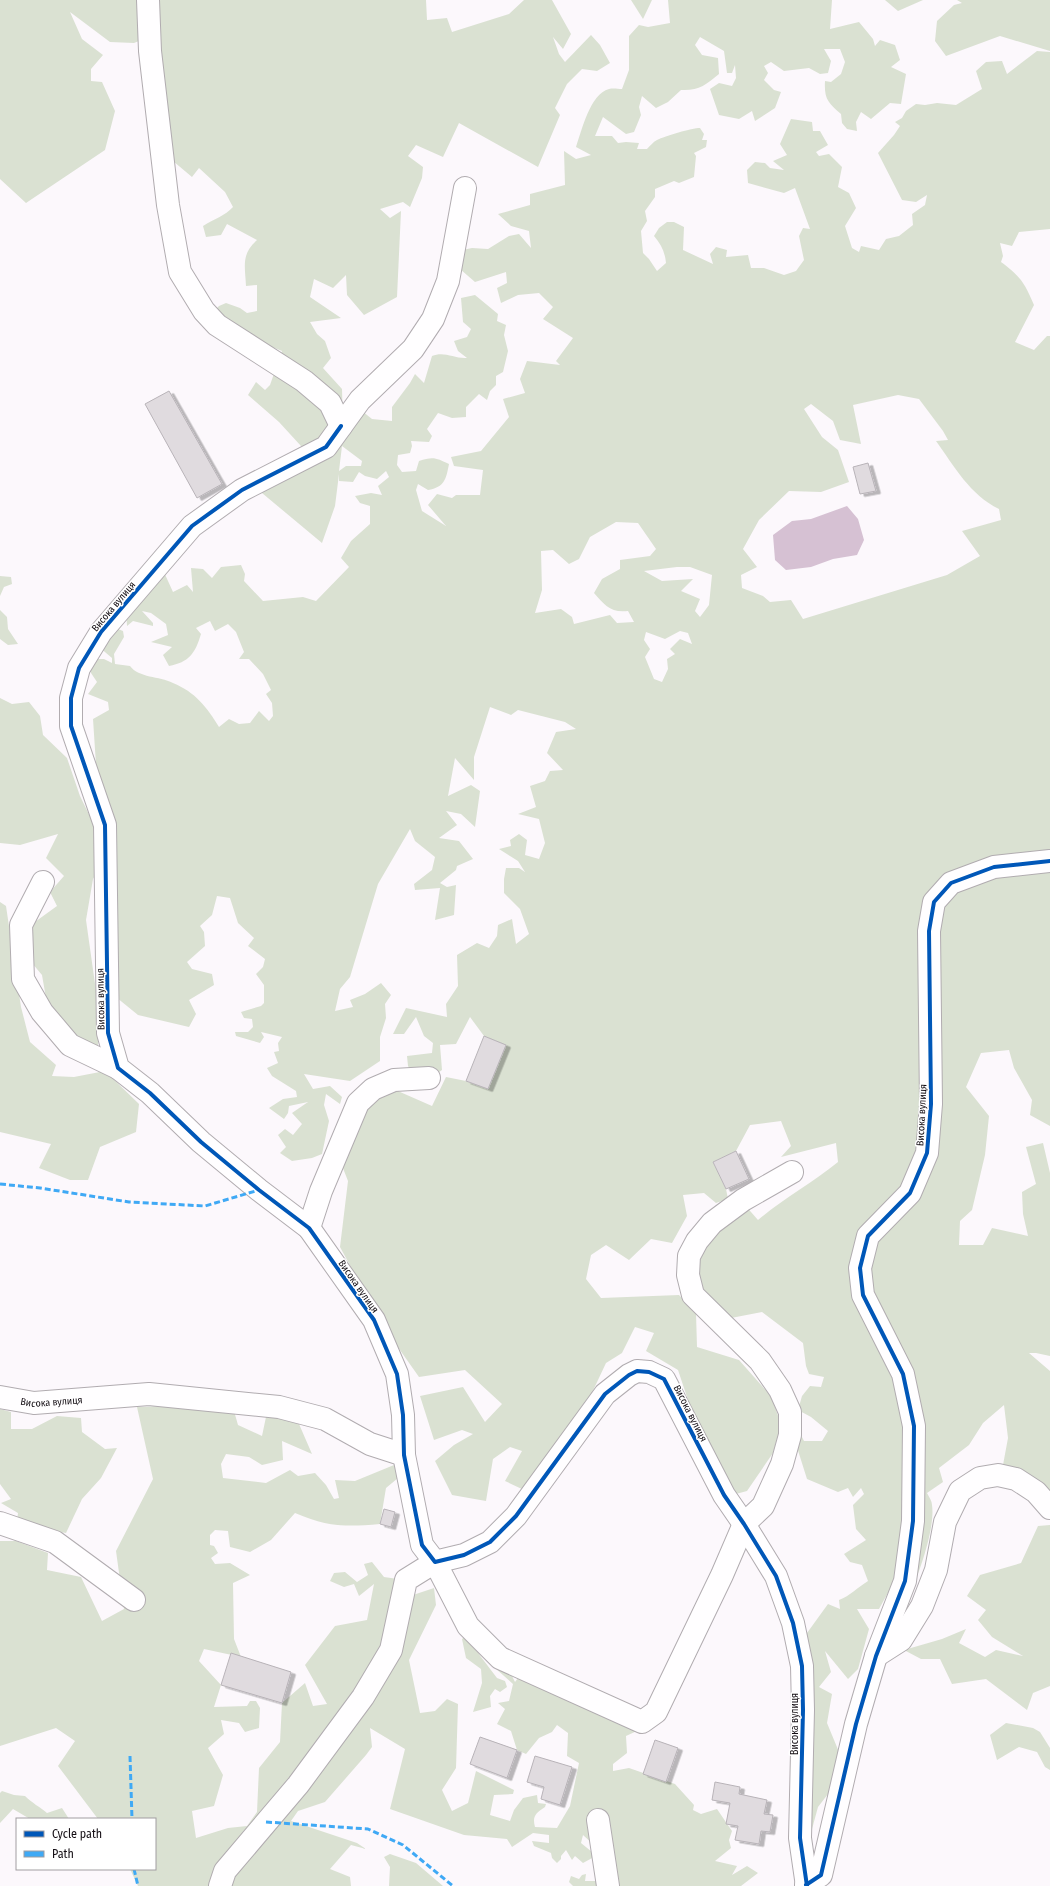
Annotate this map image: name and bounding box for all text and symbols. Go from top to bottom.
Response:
street label: Висока вулиця [89,579,138,634]
street label: Висока вулиця [94,968,108,1030]
street label: Висока вулиця [914,1084,930,1146]
street label: Висока вулиця [335,1258,381,1315]
street label: Висока вулиця [671,1383,710,1444]
street label: Висока вулиця [19,1394,83,1410]
street label: Висока вулиця [789,1693,801,1755]
legend [16,1818,156,1870]
text: Cycle path [52,1827,102,1841]
text: Path [52,1847,74,1861]

